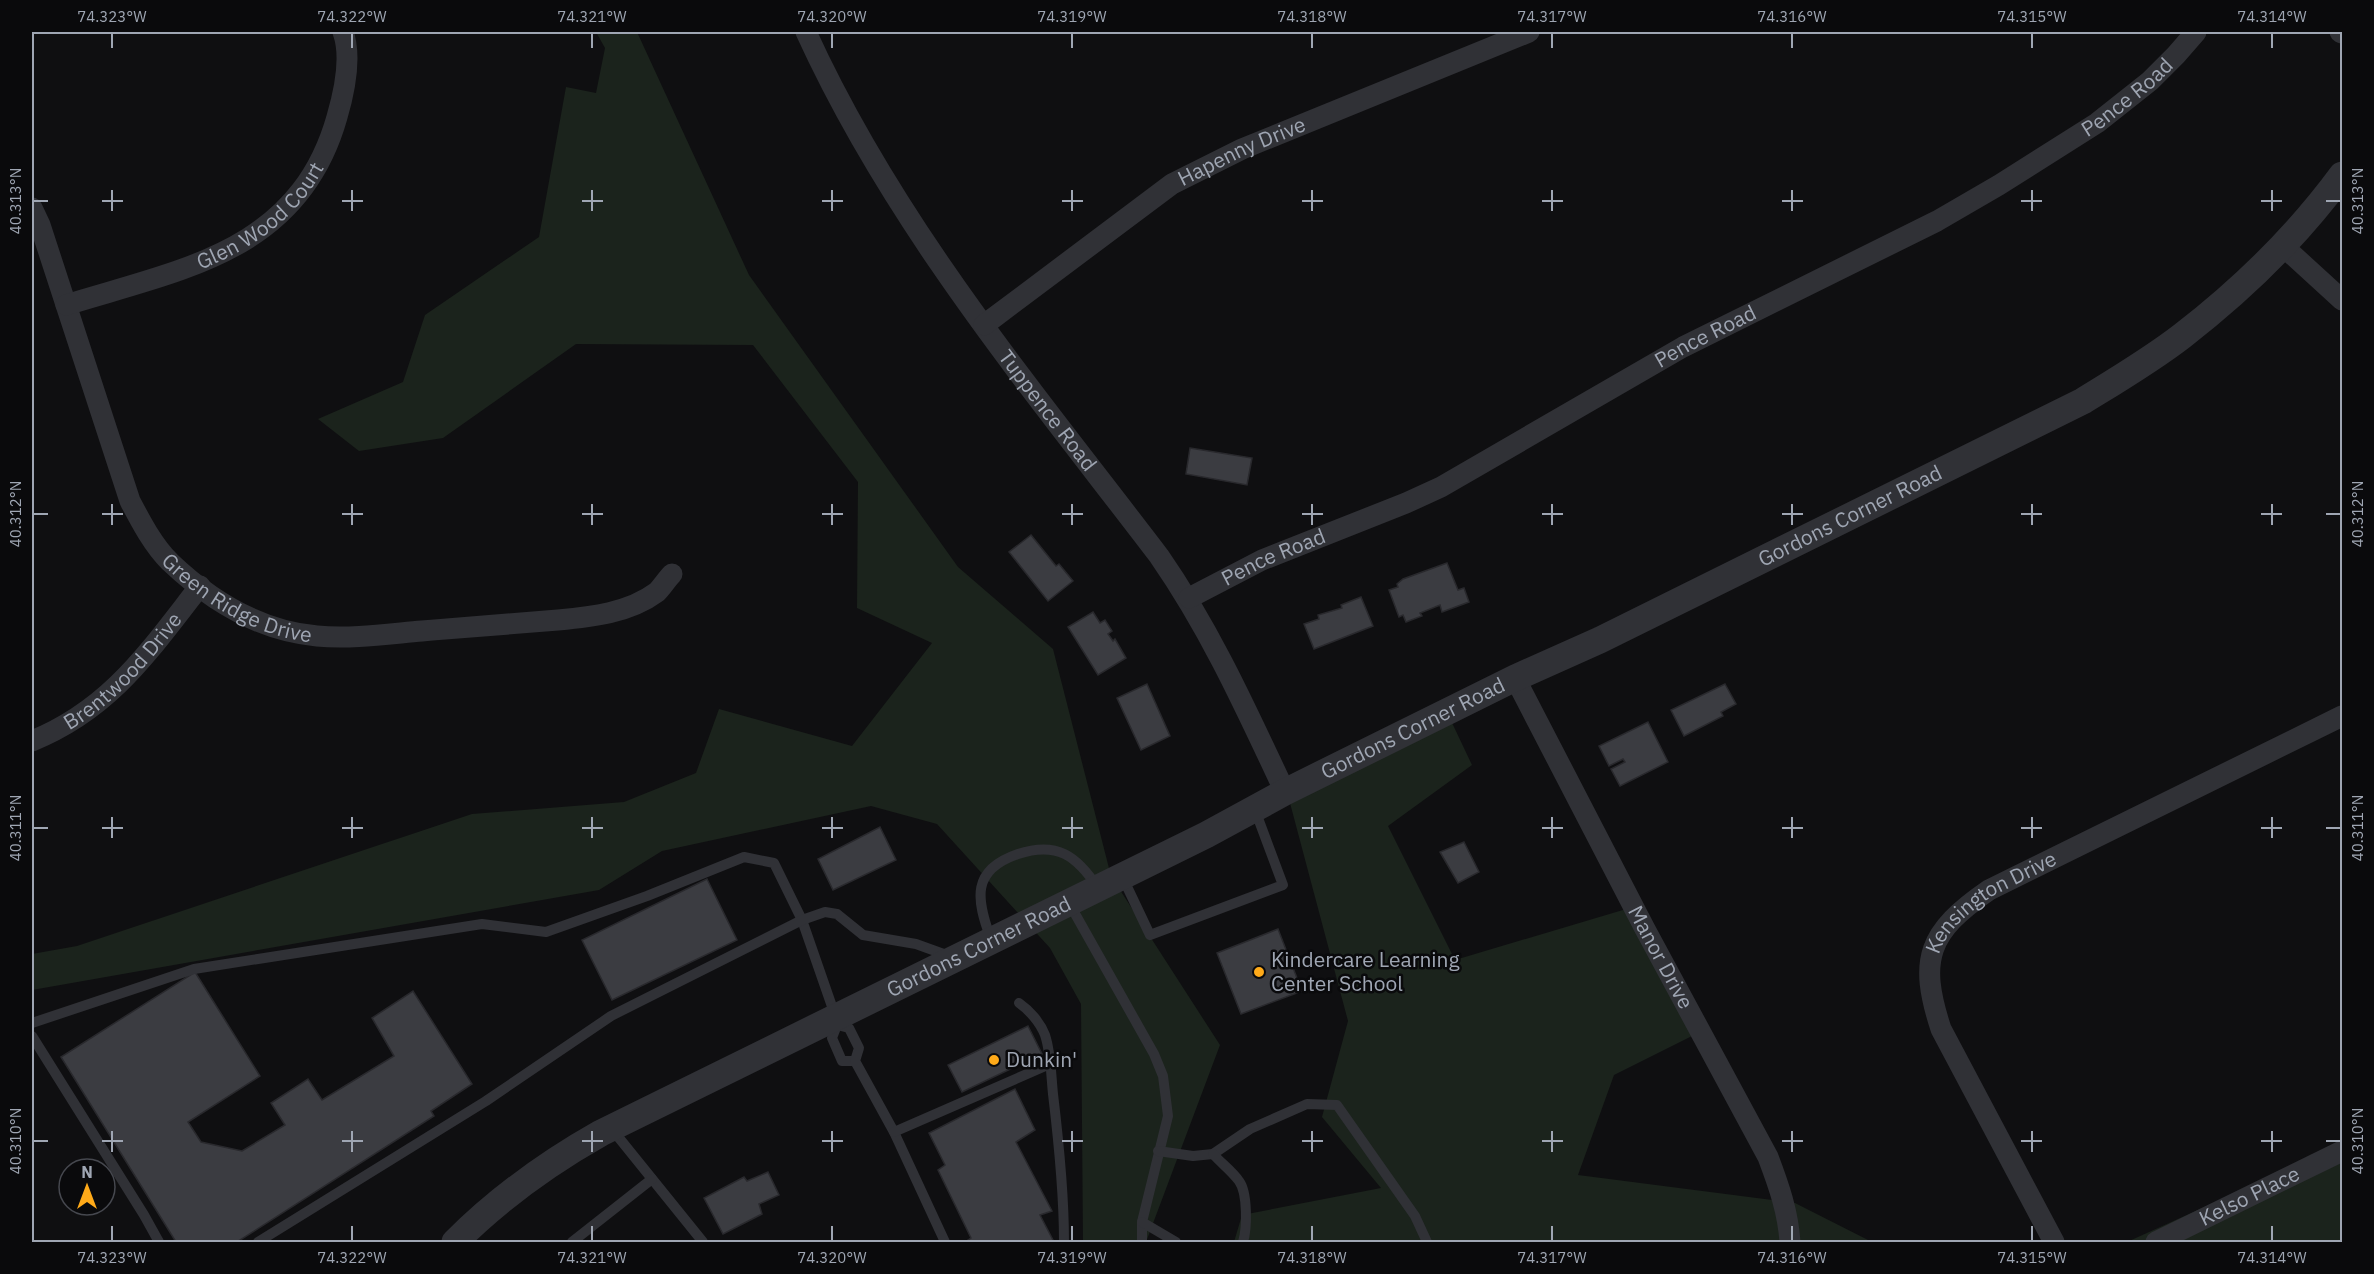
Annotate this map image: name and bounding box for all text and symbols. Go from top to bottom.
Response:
text: 74.323°W [77,7,147,26]
text: 74.322°W [317,7,387,26]
text: 74.321°W [557,7,627,26]
text: 74.320°W [797,7,867,26]
text: 74.319°W [1037,7,1107,26]
text: 74.318°W [1277,7,1347,26]
text: 74.317°W [1517,7,1587,26]
text: 74.316°W [1757,7,1827,26]
text: 74.315°W [1997,7,2067,26]
text: 74.314°W [2237,7,2307,26]
street label: Pence Road [2076,51,2179,143]
street label: Hapenny Drive [1173,110,1310,192]
street label: Glen Wood Court [192,157,330,275]
text: 40.313°N [6,168,25,234]
text: 40.313°N [2348,168,2367,234]
street label: Pence Road [1649,298,1761,374]
street label: Tuppence Road [993,344,1104,477]
street label: Gordons Corner Road [1753,458,1946,573]
text: 40.312°N [6,481,25,547]
text: 40.312°N [2348,481,2367,547]
street label: Pence Road [1216,521,1329,592]
street label: Green Ridge Drive [156,546,314,648]
street label: Brentwood Drive [58,606,188,736]
street label: Gordons Corner Road [1316,670,1509,785]
text: 40.311°N [6,795,25,861]
text: 40.311°N [2348,795,2367,861]
street label: Kensington Drive [1918,844,2061,957]
street label: Gordons Corner Road [882,889,1075,1003]
street label: Manor Drive [1622,900,1700,1014]
place label: Kindercare Learning Center School [1271,945,1460,997]
marker: Kindercare Learning Center School [1252,965,1266,979]
place label: Dunkin' [1006,1045,1077,1073]
marker: Dunkin' [987,1053,1001,1067]
text: 40.310°N [6,1108,25,1174]
text: 40.310°N [2348,1108,2367,1174]
north arrow [57,1157,117,1217]
street label: Kelso Place [2194,1159,2304,1232]
text: N [81,1162,93,1182]
text: 74.323°W [77,1248,147,1267]
text: 74.322°W [317,1248,387,1267]
text: 74.321°W [557,1248,627,1267]
text: 74.320°W [797,1248,867,1267]
text: 74.319°W [1037,1248,1107,1267]
text: 74.318°W [1277,1248,1347,1267]
text: 74.317°W [1517,1248,1587,1267]
text: 74.316°W [1757,1248,1827,1267]
text: 74.315°W [1997,1248,2067,1267]
text: 74.314°W [2237,1248,2307,1267]

